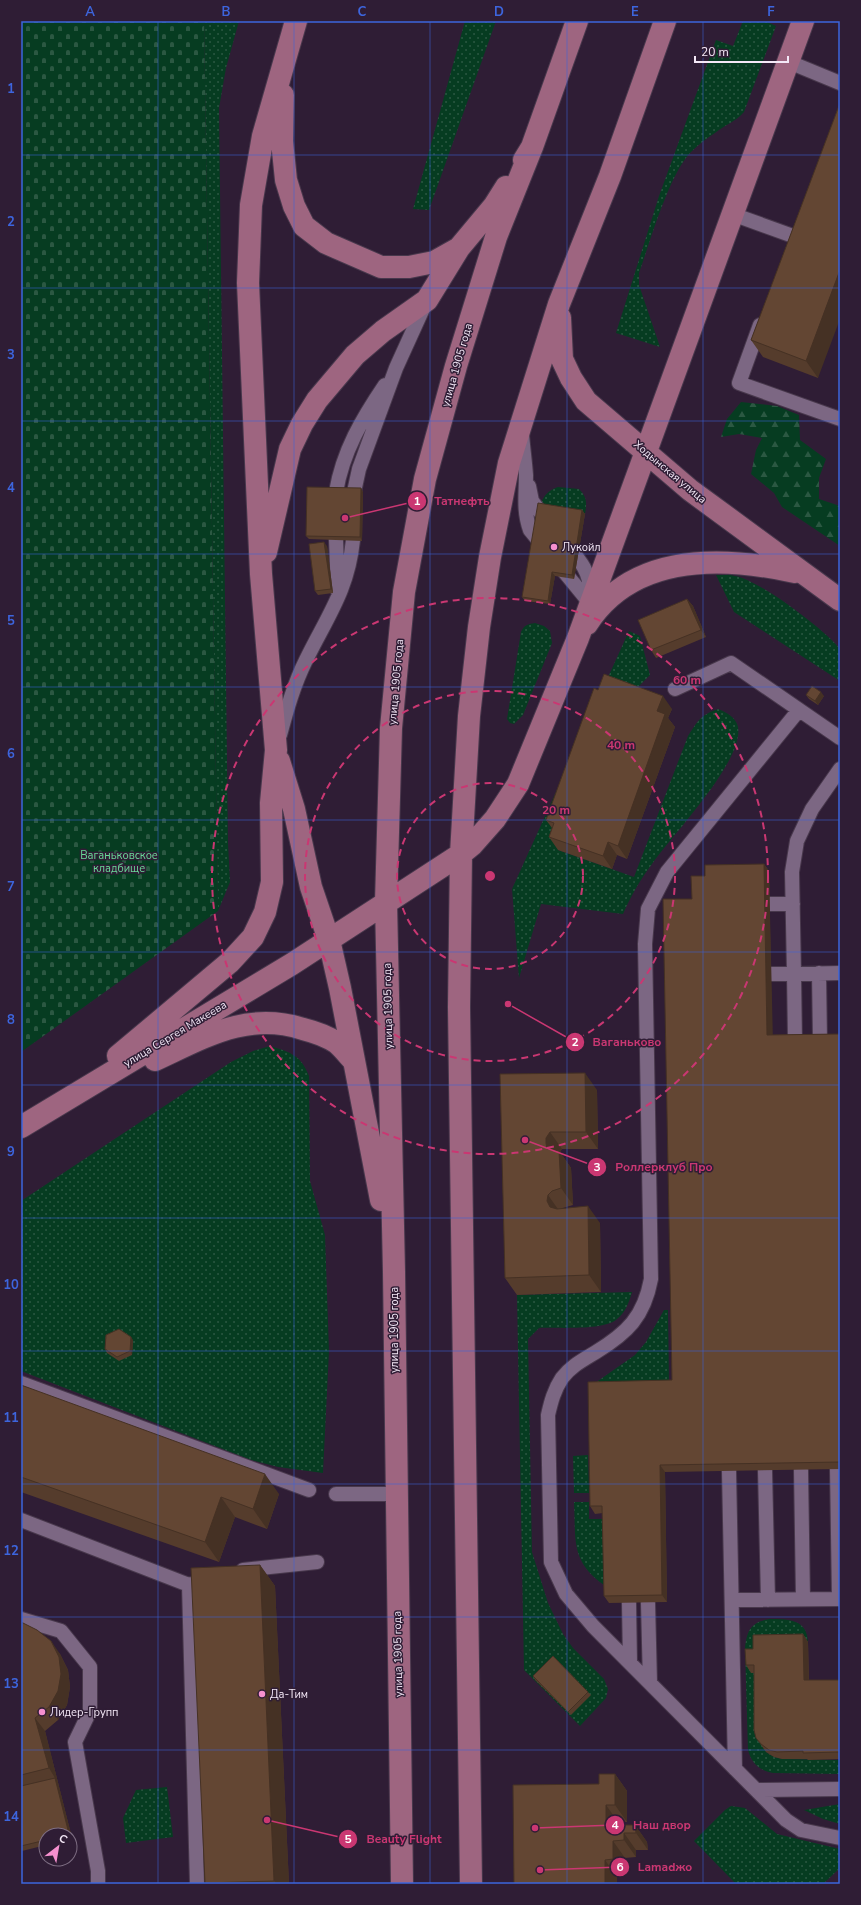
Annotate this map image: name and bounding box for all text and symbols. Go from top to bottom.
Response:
text: A [85,3,95,21]
text: B [222,3,231,21]
text: C [358,3,367,21]
text: D [494,3,504,21]
text: E [631,3,639,21]
text: F [767,3,775,21]
scale bar [695,38,788,64]
text: 20 m [701,44,729,60]
text: 1 [7,80,15,98]
text: 2 [7,213,15,231]
street label: улица 1905 года [438,321,476,408]
text: 3 [7,346,15,364]
street label: Ходынская улица [630,437,710,507]
text: 4 [7,479,15,497]
callout: Татнефть [407,489,498,513]
text: 1 [413,493,421,509]
text: Татнефть [434,493,490,509]
place label: Лукойл [562,540,601,555]
marker: Лукойл [549,542,559,552]
text: 5 [7,612,15,630]
street label: улица 1905 года [385,638,407,726]
text: 60 m [673,672,701,688]
text: 40 m [607,737,635,753]
text: 6 [7,745,15,763]
text: 20 m [542,802,570,818]
park label: Ваганьковское кладбище [80,848,158,876]
centre of rings [483,869,497,883]
text: 7 [7,878,15,896]
street label: улица 1905 года [380,963,396,1049]
street label: улица Сергея Макеева [121,997,229,1071]
text: 8 [7,1011,15,1029]
callout: Ваганьково [565,1030,670,1054]
text: 2 [571,1034,579,1050]
text: Ваганьково [593,1034,661,1050]
text: 9 [7,1143,15,1161]
callout: Роллерклуб Про [587,1155,721,1179]
text: 3 [593,1159,601,1175]
text: Роллерклуб Про [615,1159,713,1175]
text: 10 [3,1276,19,1294]
street label: улица 1905 года [387,1287,402,1373]
text: 11 [3,1409,19,1427]
text: 12 [3,1542,19,1560]
street label: улица 1905 года [390,1611,406,1697]
text: 13 [3,1675,19,1693]
place label: Да-Тим [270,1687,308,1702]
marker: Да-Тим [257,1689,267,1699]
place label: Лидер-Групп [50,1705,119,1720]
marker: Лидер-Групп [37,1707,47,1717]
text: 14 [3,1808,19,1826]
callout: Наш двор [605,1813,699,1837]
text: 4 [611,1817,619,1833]
text: Наш двор [633,1817,691,1833]
north arrow [38,1827,78,1867]
callout: Beauty Flight [338,1827,450,1851]
text: С [56,1831,70,1847]
text: 5 [344,1831,352,1847]
text: Beauty Flight [366,1831,442,1847]
callout: Lamadжo [610,1855,700,1879]
text: 6 [616,1859,624,1875]
text: Lamadжo [638,1859,692,1875]

